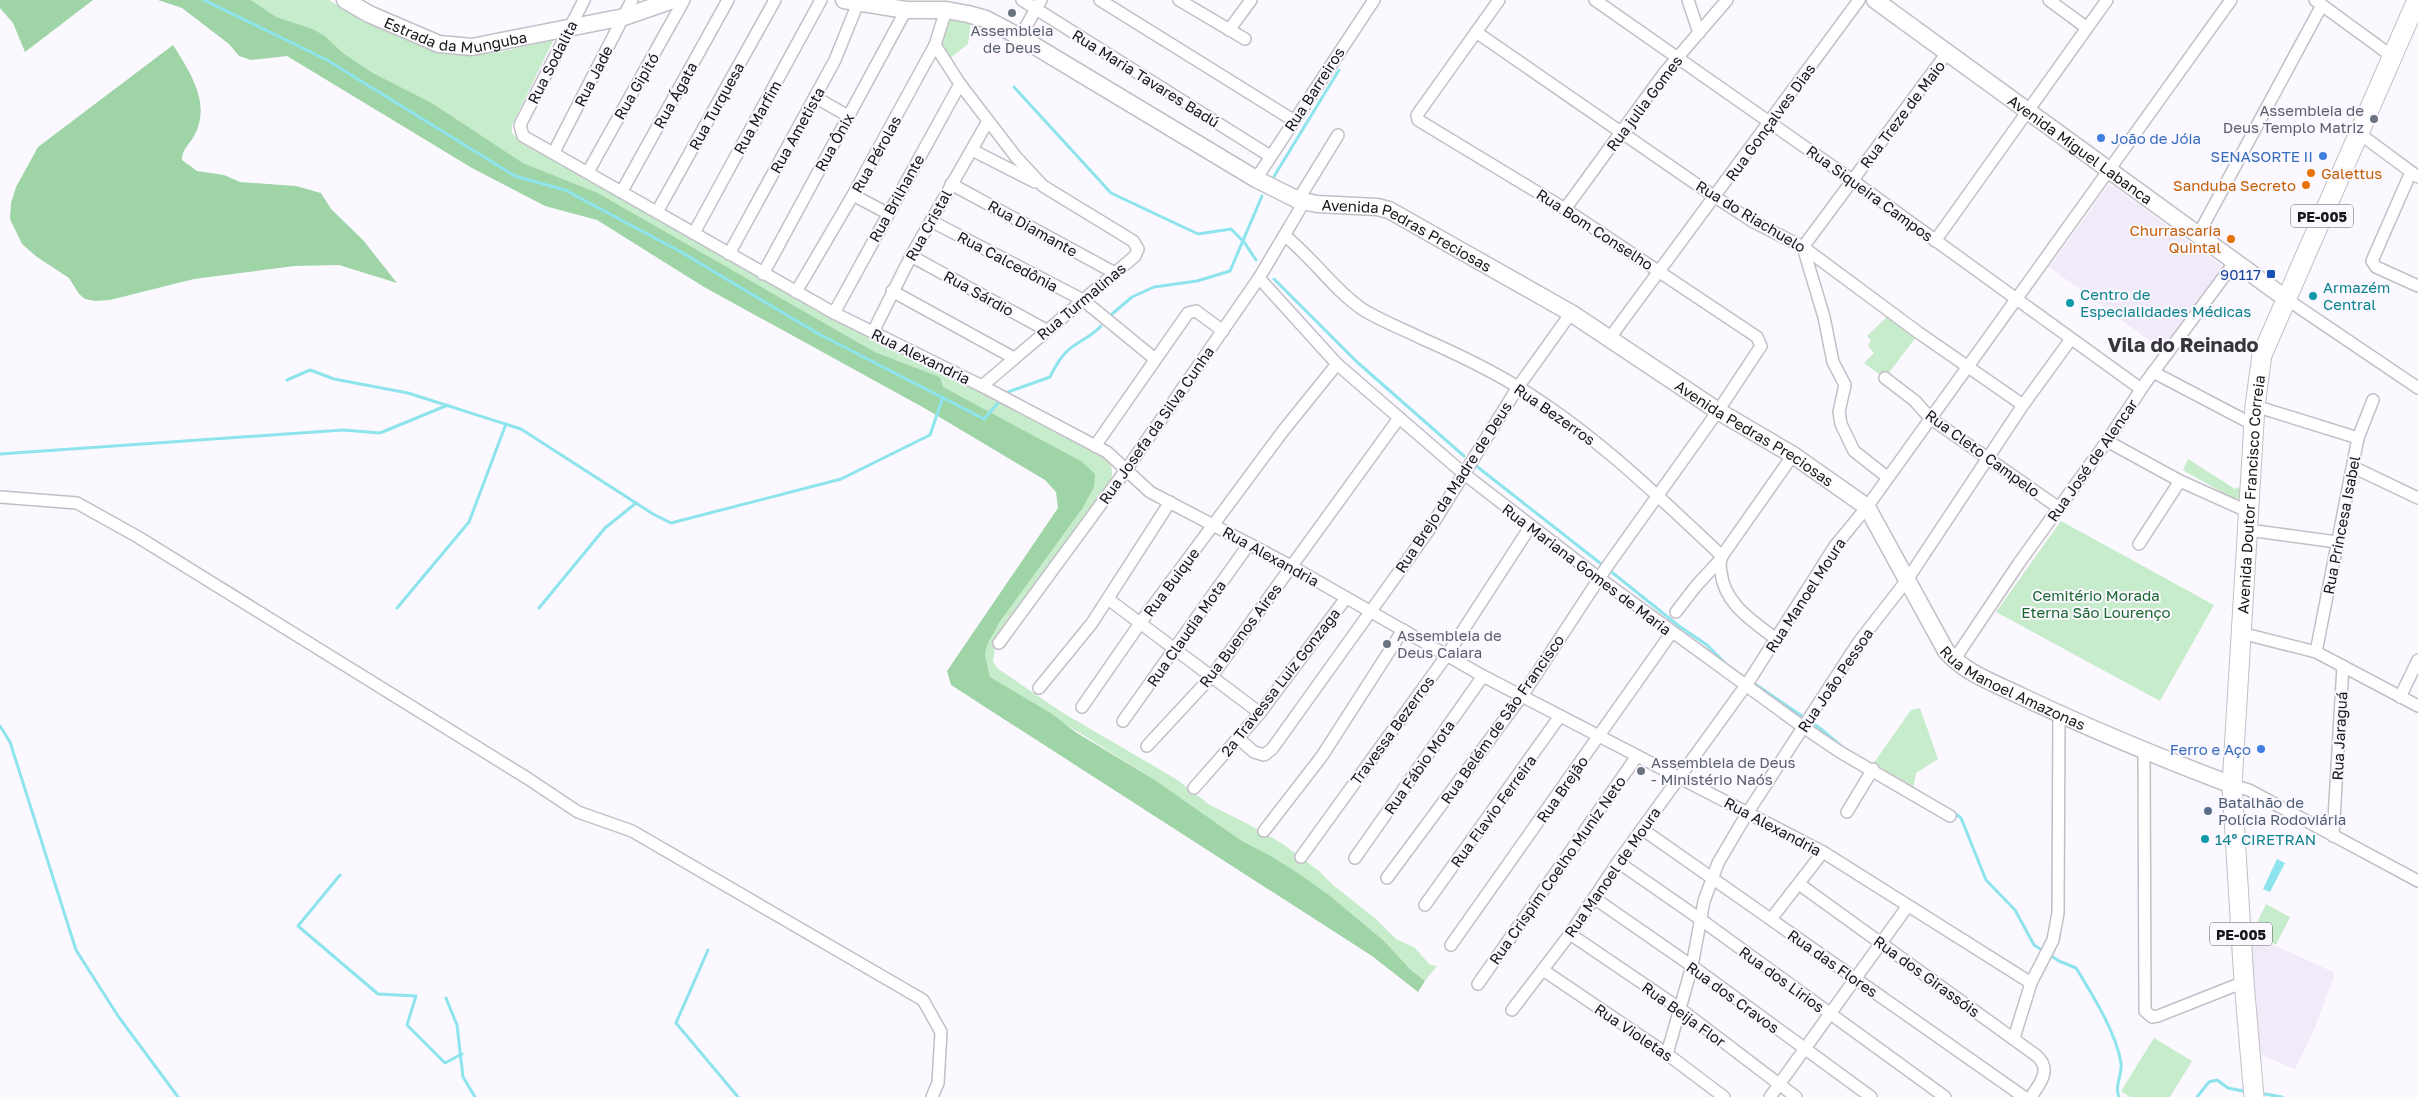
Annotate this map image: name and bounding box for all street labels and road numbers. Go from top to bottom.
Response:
street label: Estrada da Munguba [381,13,528,56]
street label: Rua Sodalita [523,17,581,107]
street label: Rua Maria Tavares Badú [1069,25,1223,131]
street label: Rua Jade [570,42,616,109]
street label: Rua Barreiros [1280,44,1348,134]
street label: Rua Gipitó [610,49,662,123]
street label: Rua julia Gomes [1602,52,1686,154]
street label: Rua Treze de Maio [1856,57,1948,171]
street label: Rua Ágata [649,59,701,131]
street label: Rua Turquesa [685,59,747,153]
street label: Rua Gonçalves Dias [1721,60,1819,184]
street label: Rua Marfim [729,77,785,157]
street label: Rua Ametista [766,84,828,176]
street label: Avenida Miguel Labanca [2005,91,2156,208]
street label: Rua Ônix [811,110,857,174]
street label: Rua Pérolas [847,112,905,196]
street label: Rua Siqueira Campos [1803,141,1937,245]
street label: Rua Brilhante [865,151,928,245]
street label: Rua do Riachuelo [1693,176,1809,256]
street label: Rua Bom Conselho [1533,185,1657,273]
street label: Rua Cristal [901,186,955,264]
street label: Avenida Pedras Preciosas [1321,195,1495,275]
street label: Rua Diamante [985,196,1081,260]
road number: PE-005 [2291,205,2353,228]
street label: Rua Calcedônia [955,227,1061,295]
street label: Rua Turmalinas [1033,259,1129,343]
street label: Rua Sárdio [941,266,1017,320]
street label: Rua Alexandria [869,324,973,388]
street label: Rua Josefa da Silva Cunha [1095,343,1217,507]
street label: Avenida Doutor Francisco Correia [2233,374,2268,614]
street label: Avenida Pedras Preciosas [1672,376,1837,490]
street label: Rua Bezerros [1511,379,1599,449]
street label: Rua José de Alencar [2043,395,2141,525]
street label: Rua Brejo da Madre de Deus [1391,398,1515,576]
street label: Rua Cleto Campelo [1922,405,2044,501]
street label: Rua Princesa Isabel [2319,454,2363,596]
street label: Rua Mariana Gomes de Maria [1499,500,1675,638]
street label: Rua Alexandria [1220,522,1322,590]
street label: Rua Manoel Moura [1761,534,1849,656]
street label: Rua Buique [1139,544,1203,620]
street label: Rua Claudia Mota [1143,576,1229,690]
street label: Rua Buenos Aires [1195,579,1285,690]
street label: 2ª Travessa Luiz Gonzaga [1217,604,1343,760]
street label: Rua João Pessoa [1794,625,1876,735]
street label: Rua Belém de São Francisco [1437,631,1567,807]
street label: Rua Manoel Amazonas [1936,642,2088,733]
street label: Travessa Bezerros [1346,672,1438,788]
street label: Rua Jaraguá [2328,691,2350,781]
street label: Rua Fábio Mota [1380,717,1458,817]
street label: Rua Flavio Ferreira [1446,751,1540,871]
street label: Rua Brejão [1533,752,1591,826]
street label: Rua Crispim Coelho Muniz Neto [1485,772,1629,968]
street label: Rua Alexandria [1721,793,1825,859]
street label: Rua Manoel de Moura [1560,803,1664,941]
road number: PE-005 [2210,922,2272,946]
street label: Rua das Flores [1785,925,1881,1001]
street label: Rua dos Girassóis [1870,931,1984,1021]
street label: Rua dos Lirios [1736,942,1828,1016]
street label: Rua dos Cravos [1683,957,1783,1037]
street label: Rua Beija Flor [1639,978,1729,1050]
street label: Rua Violetas [1592,999,1676,1065]

